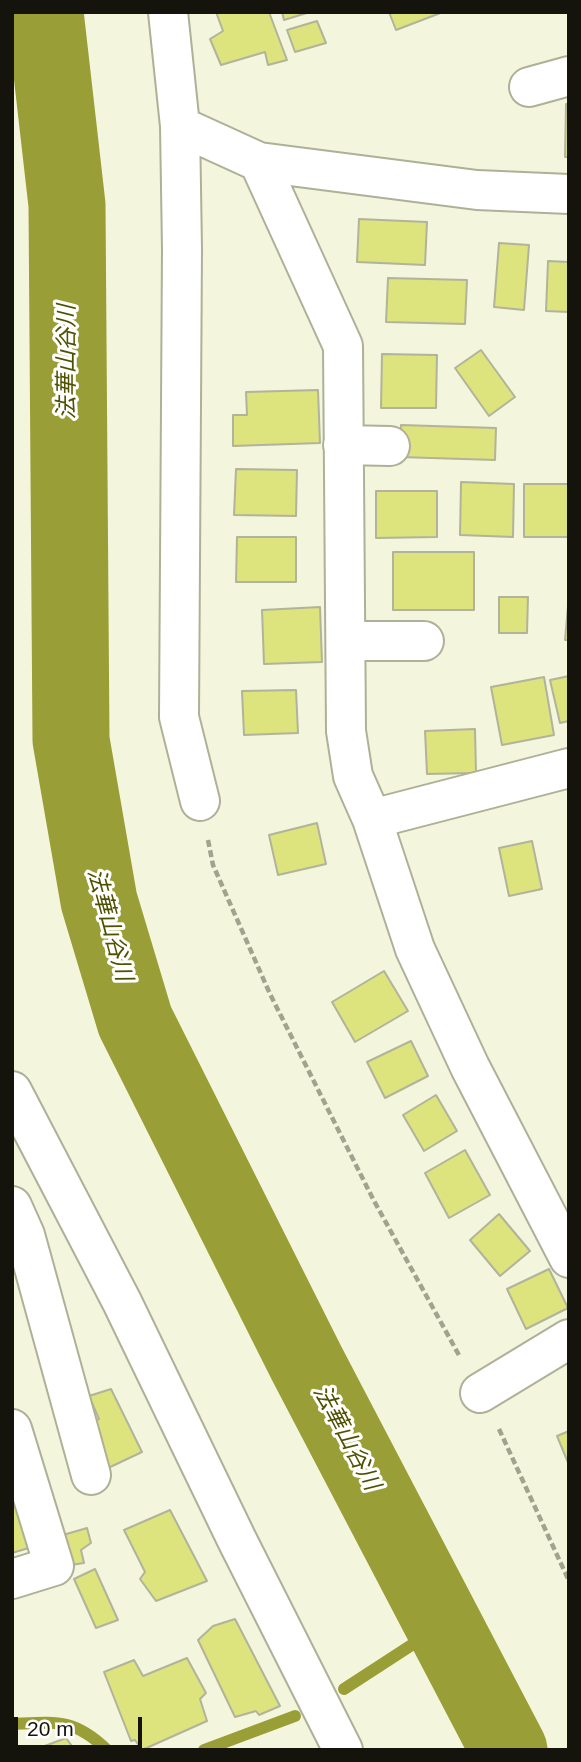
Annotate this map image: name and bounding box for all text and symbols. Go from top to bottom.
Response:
water label: 法華山谷川 [54,305,82,419]
water label: 法華山谷川 [81,866,137,984]
water label: 法華山谷川 [307,1381,385,1495]
scale bar [18,1702,145,1746]
text: 20 m [27,1717,74,1740]

